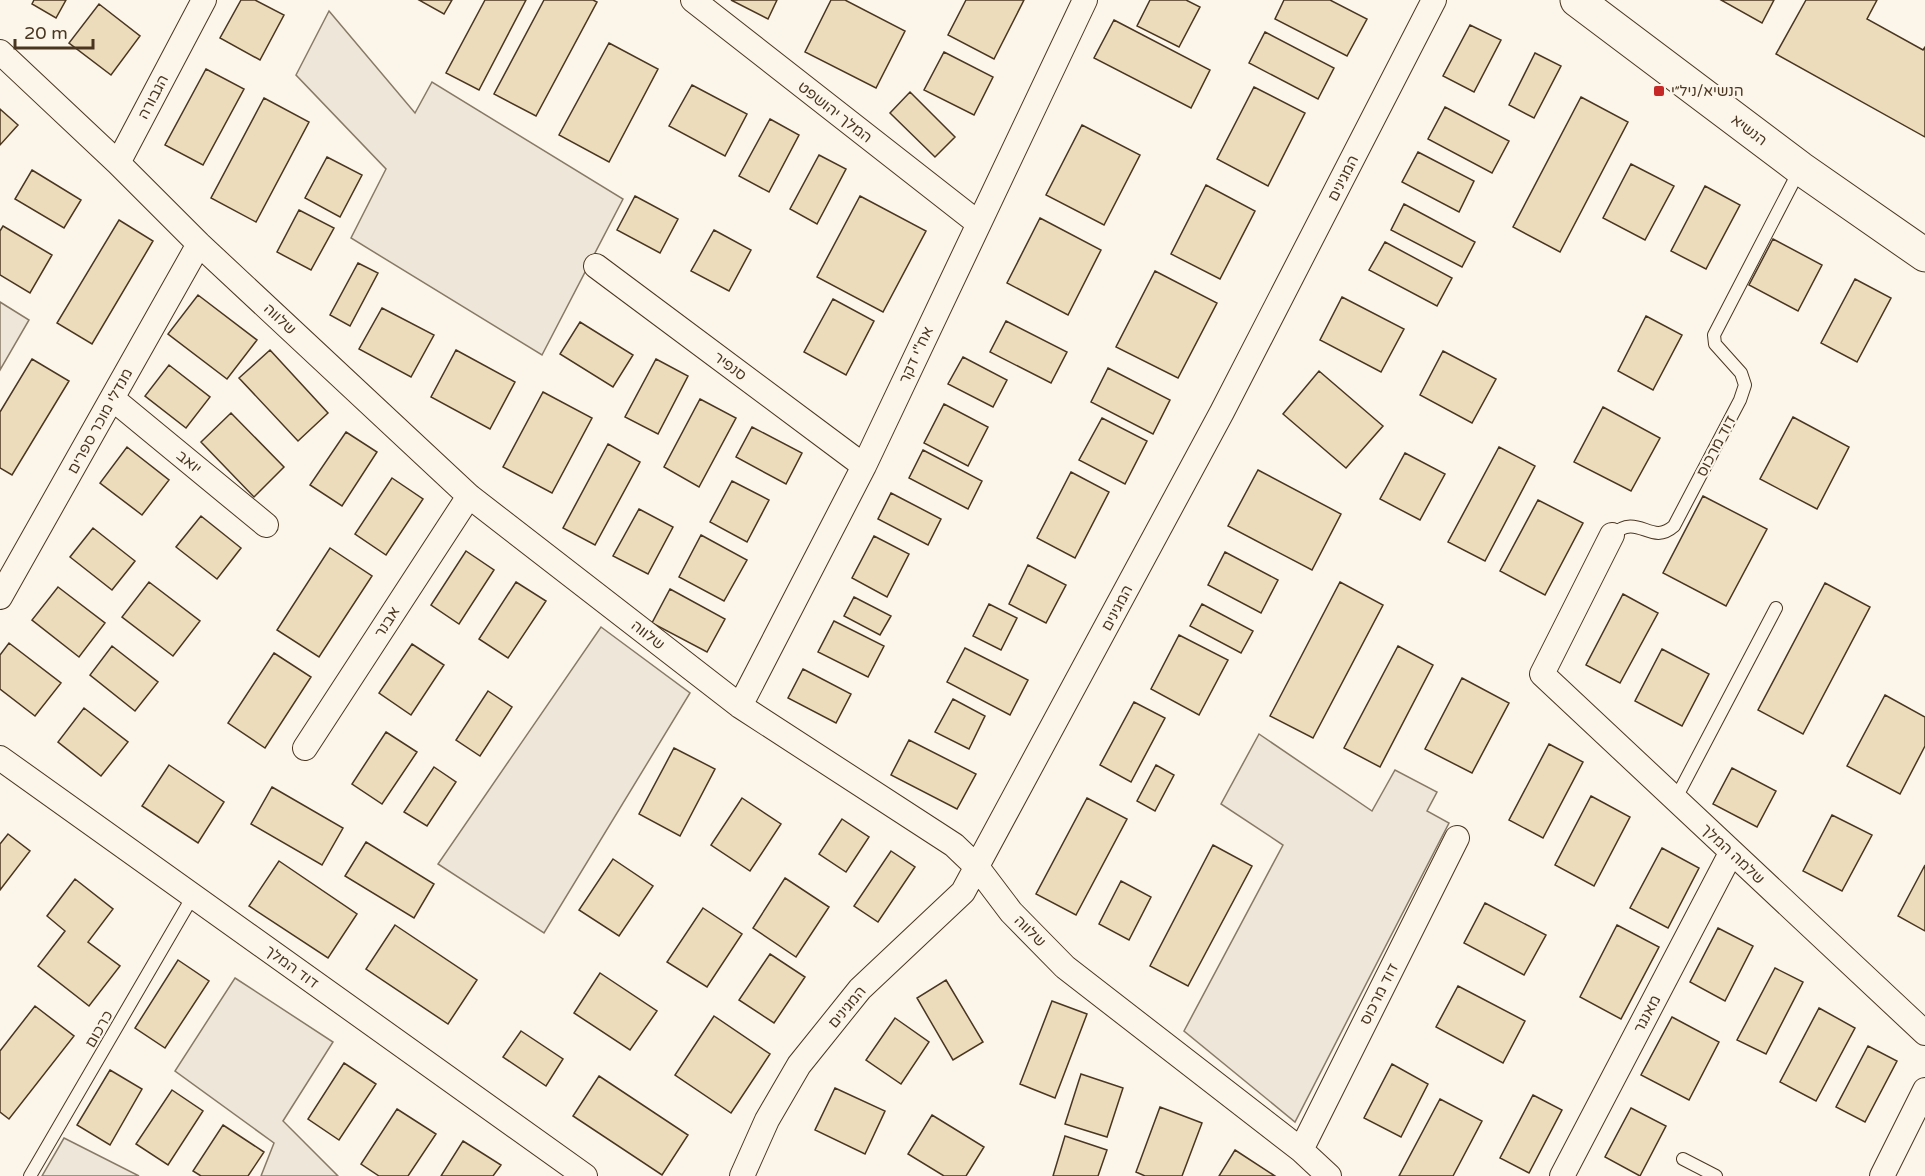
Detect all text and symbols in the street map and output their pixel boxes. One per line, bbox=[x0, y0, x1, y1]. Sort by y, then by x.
scale bar bbox=[15, 12, 93, 50]
text: 20 m bbox=[24, 22, 68, 44]
street label: הגבורה bbox=[134, 72, 172, 122]
street label: המלך יהושפט bbox=[794, 77, 876, 147]
place label: הנשיא/ניל״י bbox=[1671, 82, 1744, 100]
marker: הנשיא/ניל״י bbox=[1652, 84, 1666, 98]
street label: הנשיא bbox=[1727, 111, 1771, 149]
street label: המגינים bbox=[1324, 152, 1362, 204]
street label: שלווה bbox=[260, 300, 300, 338]
street label: אח"י דקר bbox=[895, 324, 937, 386]
street label: סנפיר bbox=[710, 348, 750, 384]
street label: מנדלי מוכר ספרים bbox=[64, 365, 136, 477]
street label: דוד מרכוס bbox=[1692, 412, 1740, 480]
street label: יואב bbox=[173, 446, 205, 478]
street label: המגינים bbox=[1097, 582, 1137, 634]
street label: אבנר bbox=[370, 603, 404, 641]
street label: שלווה bbox=[628, 616, 668, 654]
street label: שלמה המלך bbox=[1698, 820, 1768, 888]
street label: שלווה bbox=[1010, 911, 1050, 951]
street label: דוד המלך bbox=[262, 942, 322, 993]
street label: דוד מרכוס bbox=[1356, 960, 1402, 1028]
street label: המגינים bbox=[824, 982, 870, 1032]
street label: מאנגר bbox=[1630, 992, 1664, 1036]
street label: כרכום bbox=[81, 1007, 117, 1051]

